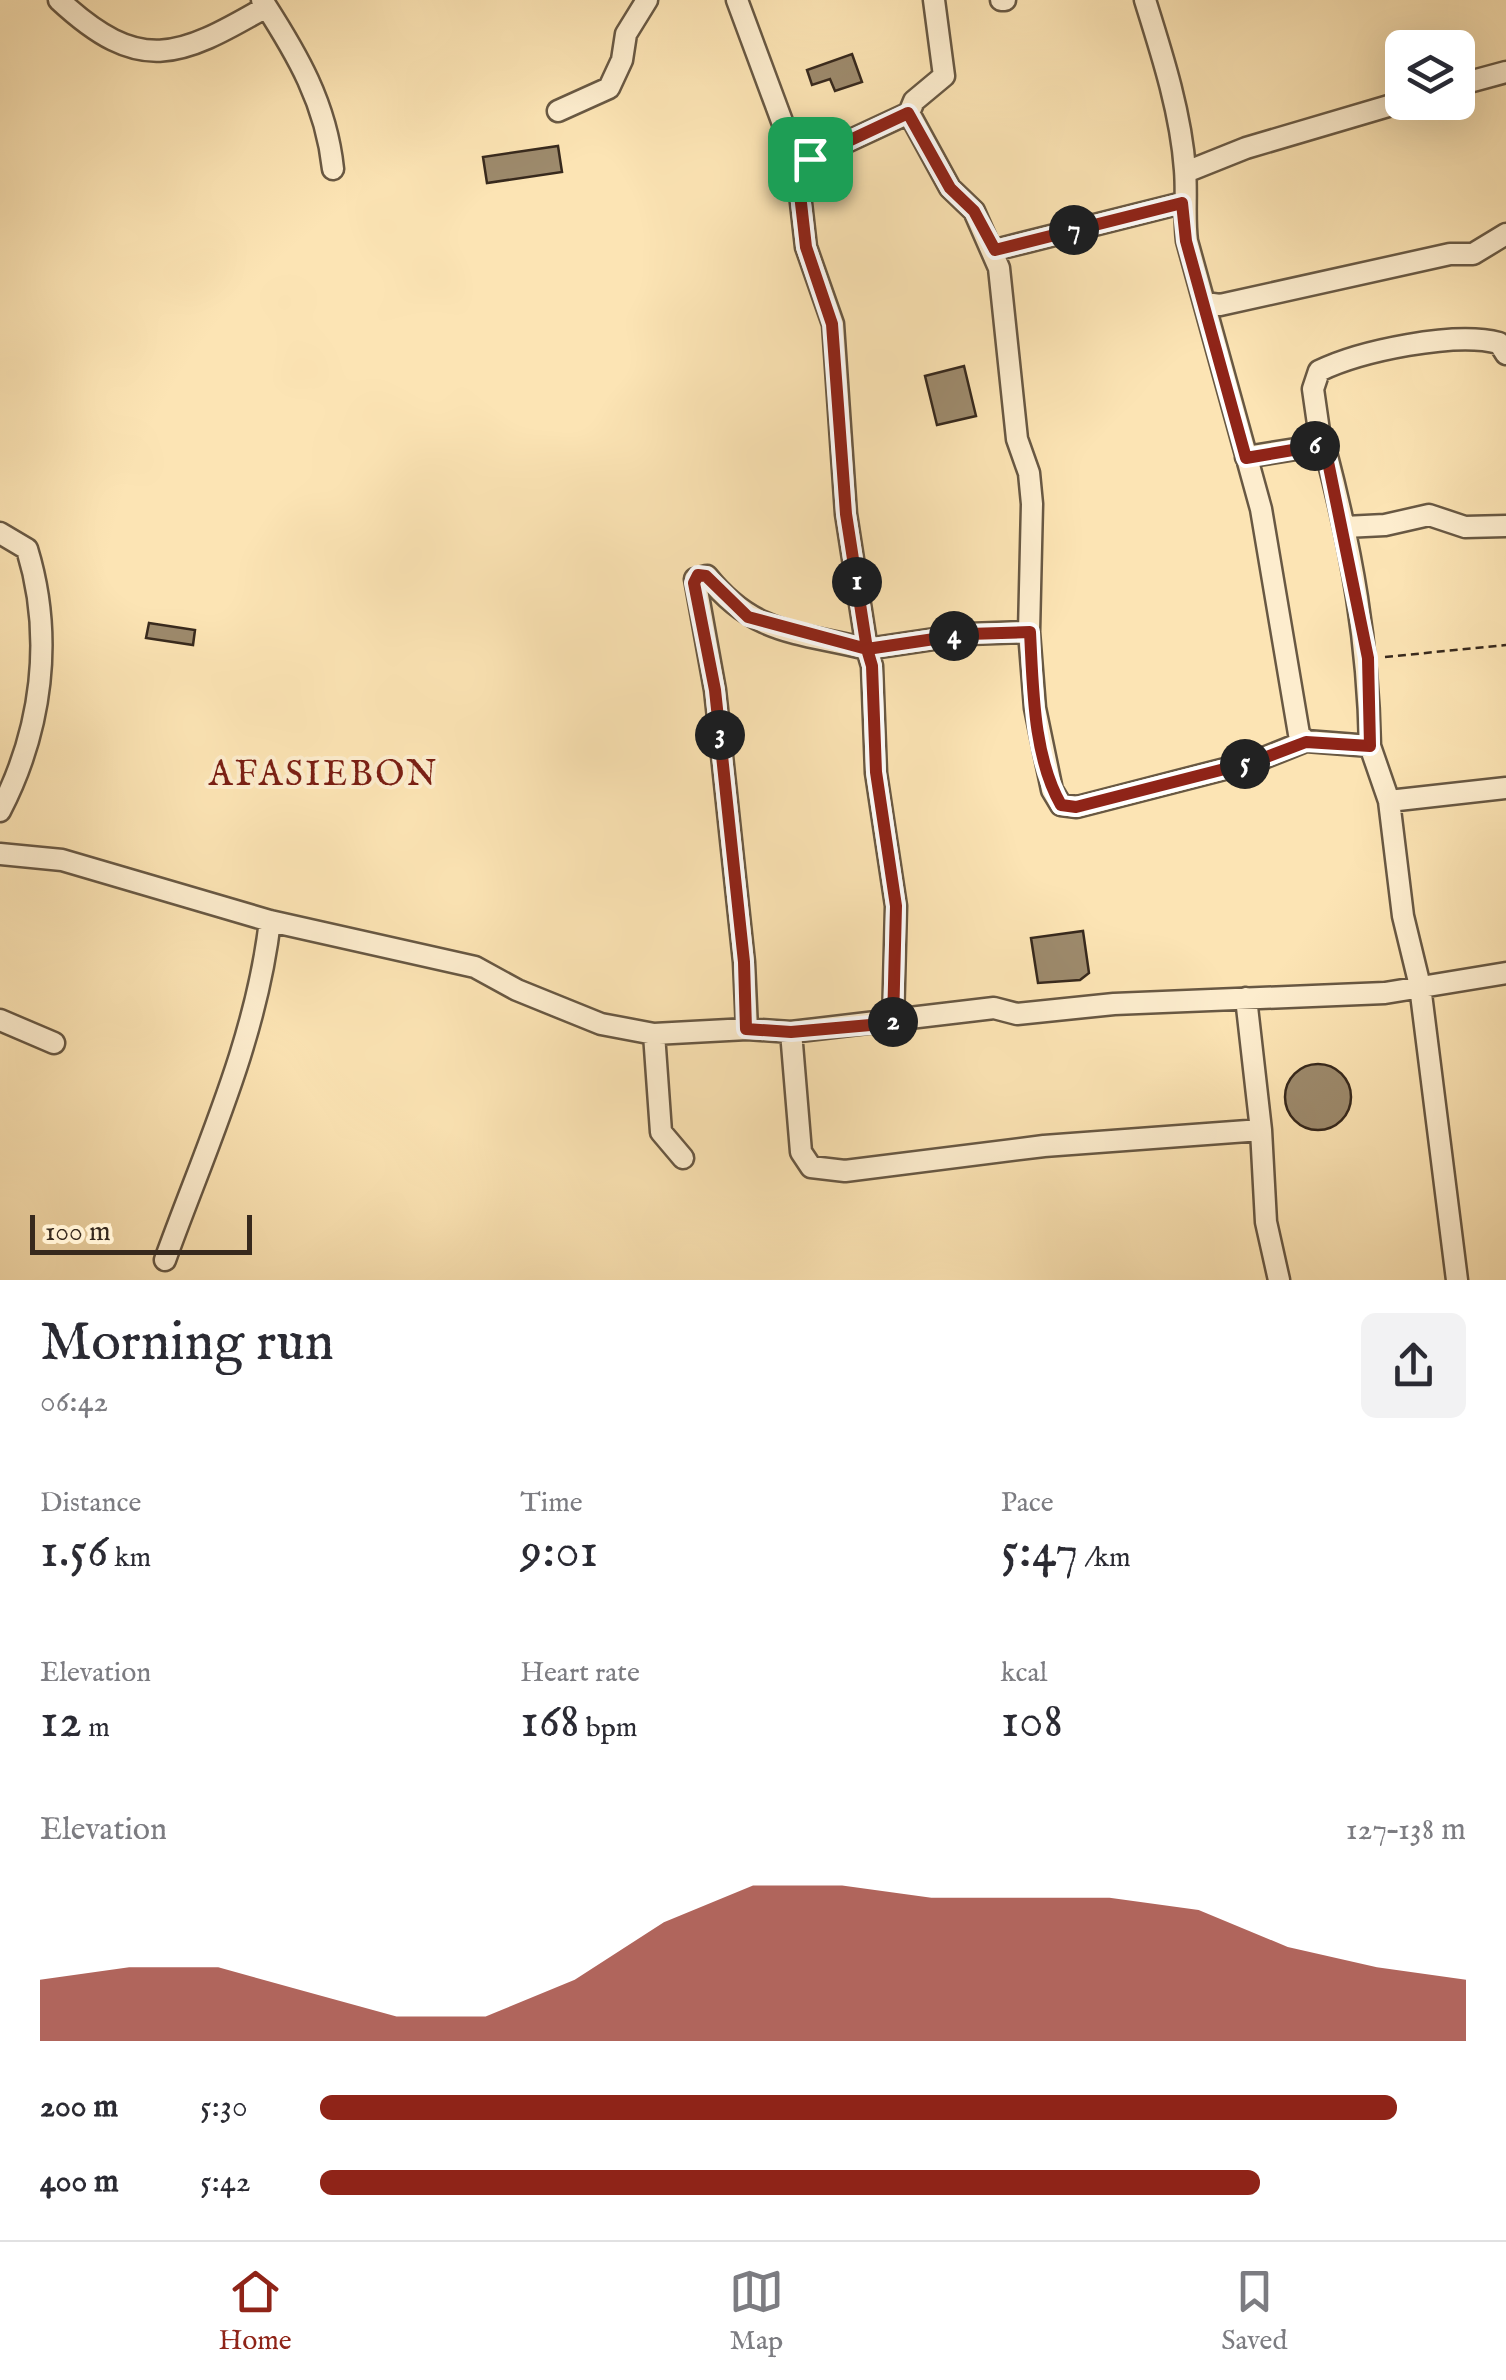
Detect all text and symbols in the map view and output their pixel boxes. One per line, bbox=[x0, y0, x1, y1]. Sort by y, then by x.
map controls bbox=[1385, 30, 1475, 120]
button: layers bbox=[1385, 30, 1475, 120]
pin bbox=[768, 117, 853, 202]
icon: arrive bbox=[783, 132, 838, 187]
pin: 7 bbox=[1049, 205, 1099, 255]
text: 7 bbox=[1067, 212, 1081, 247]
pin: 6 bbox=[1290, 421, 1340, 471]
text: 6 bbox=[1309, 428, 1321, 463]
pin: 1 bbox=[832, 557, 882, 607]
text: 1 bbox=[852, 564, 862, 599]
pin: 4 bbox=[929, 611, 979, 661]
text: 4 bbox=[947, 618, 961, 653]
pin: 3 bbox=[695, 710, 745, 760]
text: 3 bbox=[715, 717, 725, 752]
pin: 5 bbox=[1220, 739, 1270, 789]
text: 5 bbox=[1240, 746, 1250, 781]
district label: AFASIEBON bbox=[208, 753, 439, 798]
pin: 2 bbox=[868, 997, 918, 1047]
text: 2 bbox=[886, 1004, 900, 1039]
scale bar bbox=[30, 1210, 252, 1254]
text: 100 m bbox=[45, 1215, 111, 1250]
text: Morning run bbox=[40, 1309, 334, 1379]
button: share bbox=[1361, 1313, 1466, 1418]
text: 06:42 bbox=[40, 1382, 108, 1423]
text: Distance bbox=[40, 1486, 141, 1521]
text: Time bbox=[520, 1486, 583, 1521]
text: Pace bbox=[1001, 1486, 1054, 1521]
text: 1.56 bbox=[40, 1521, 108, 1584]
text: 9:01 bbox=[520, 1521, 598, 1584]
text: 5:47 bbox=[1001, 1521, 1078, 1584]
text: km bbox=[108, 1541, 151, 1576]
text: /km bbox=[1078, 1541, 1131, 1576]
text: Elevation bbox=[40, 1656, 151, 1691]
text: Heart rate bbox=[520, 1656, 640, 1691]
text: kcal bbox=[1001, 1656, 1047, 1691]
text: 12 bbox=[40, 1691, 82, 1754]
text: 168 bbox=[520, 1691, 580, 1754]
text: 108 bbox=[1001, 1691, 1063, 1754]
text: m bbox=[82, 1711, 110, 1746]
text: bpm bbox=[580, 1711, 637, 1746]
text: Elevation bbox=[40, 1810, 167, 1851]
text: 127–138 m bbox=[1346, 1810, 1466, 1851]
text: 200 m bbox=[40, 2087, 118, 2128]
text: 5:30 bbox=[200, 2087, 248, 2128]
text: 400 m bbox=[40, 2162, 119, 2203]
text: 5:42 bbox=[200, 2162, 251, 2203]
tab: Home bbox=[219, 2264, 292, 2359]
tab: Map bbox=[729, 2264, 784, 2359]
tab: Saved bbox=[1221, 2264, 1287, 2359]

